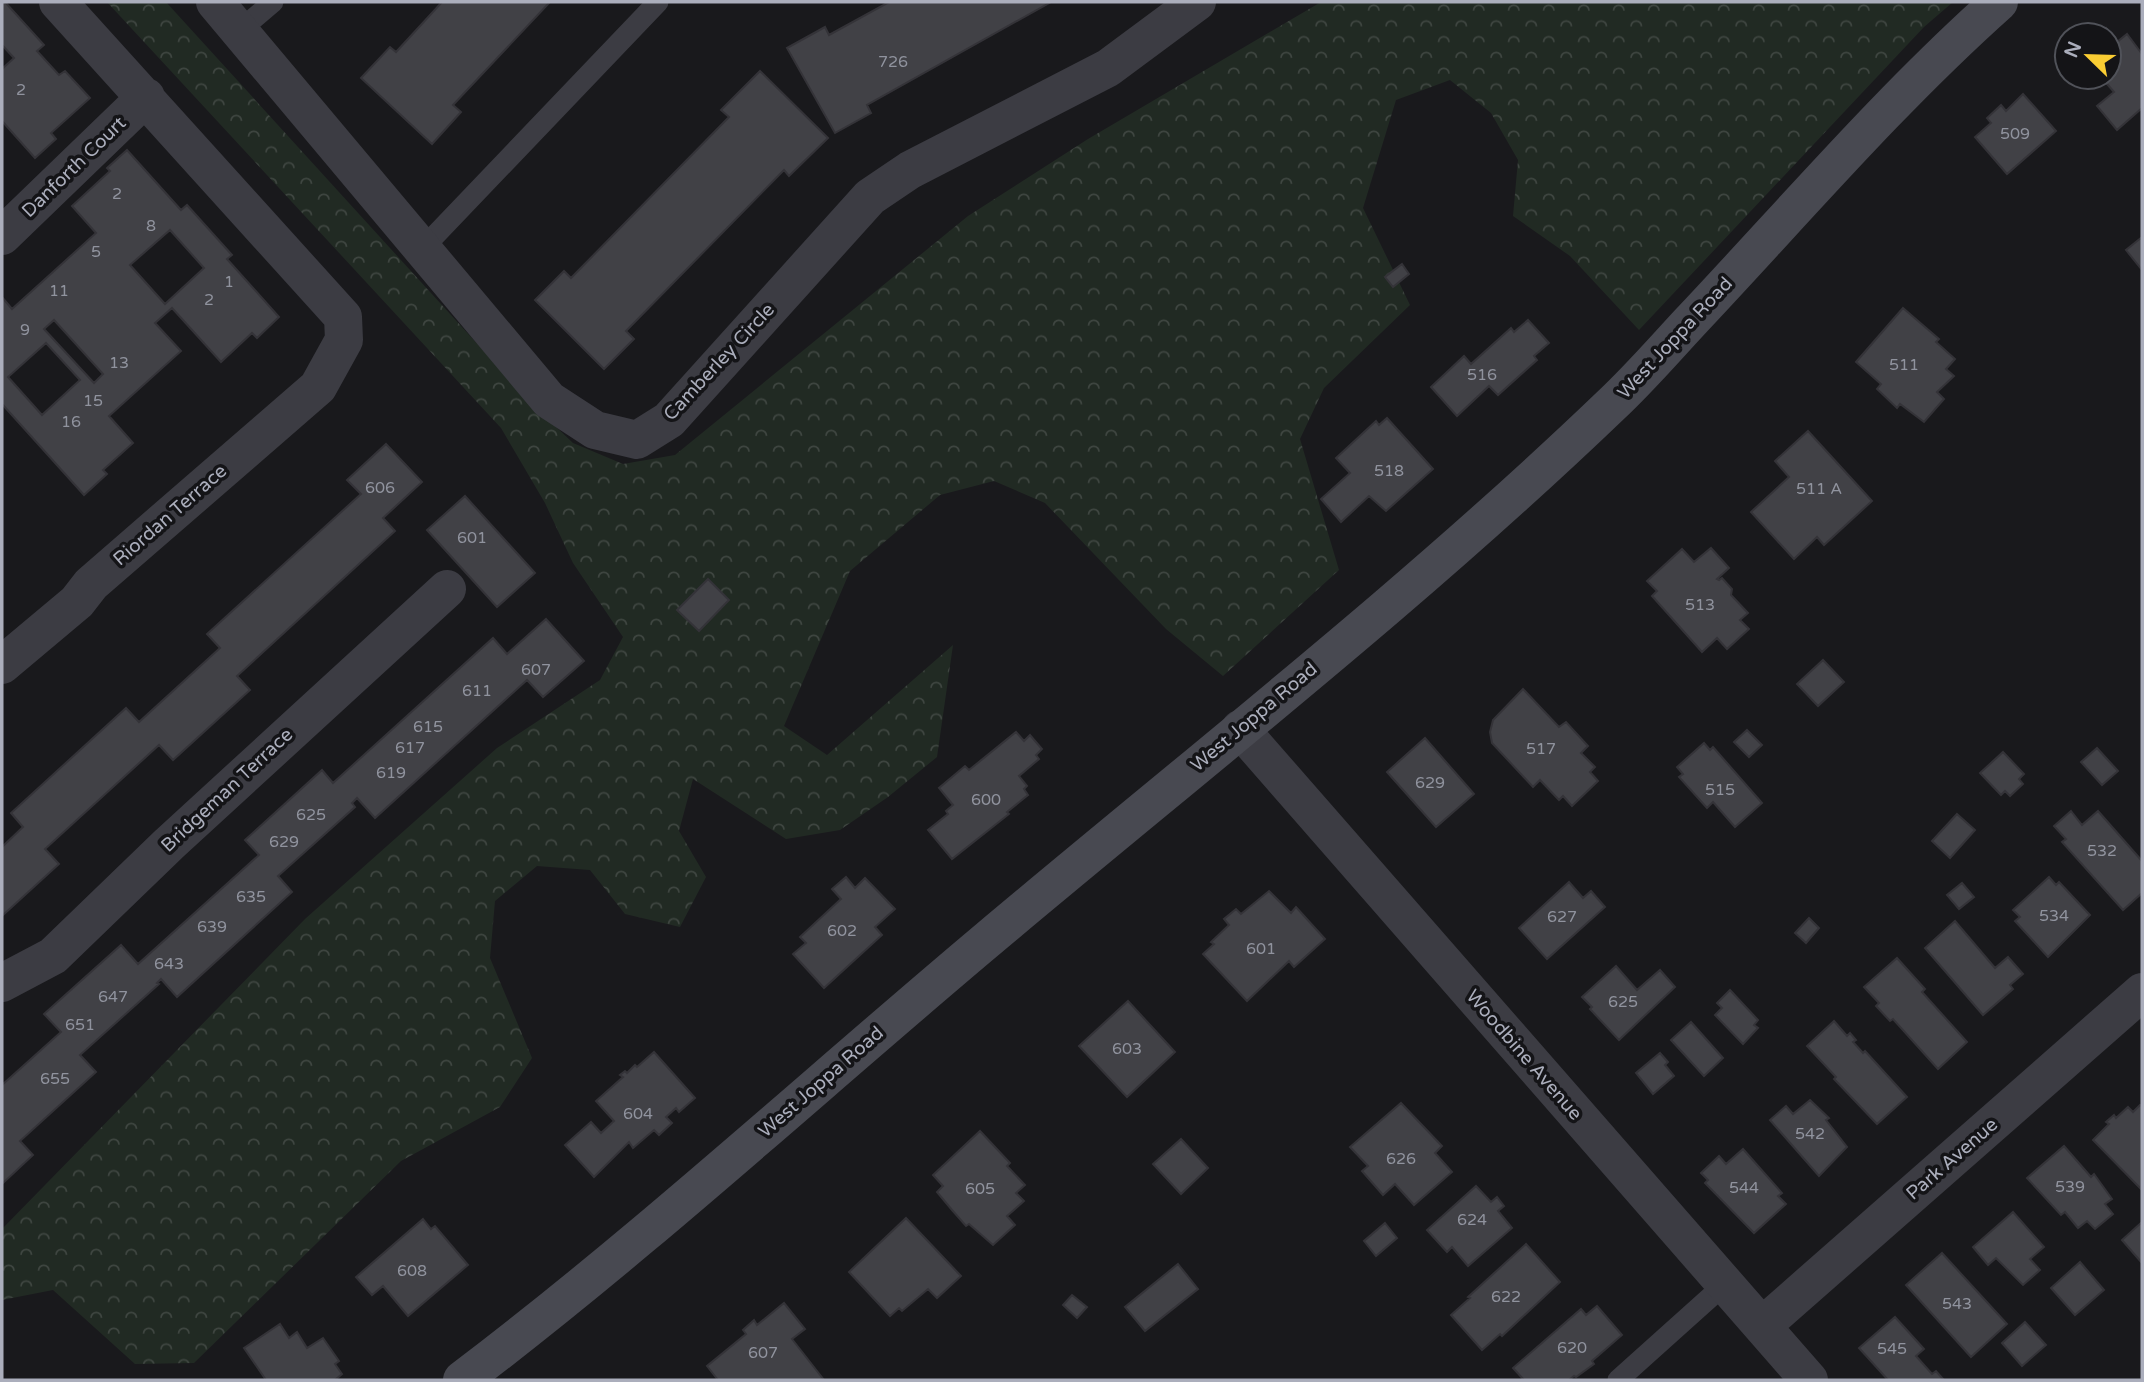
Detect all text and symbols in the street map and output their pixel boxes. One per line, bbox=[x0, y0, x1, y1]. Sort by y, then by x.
north arrow bbox=[2053, 21, 2123, 91]
text: N bbox=[2060, 38, 2086, 61]
house number: 726 bbox=[878, 52, 908, 72]
house number: 2 bbox=[16, 80, 26, 100]
street label: Danforth Court bbox=[17, 112, 131, 222]
house number: 509 bbox=[2000, 124, 2030, 144]
house number: 2 bbox=[112, 184, 122, 204]
house number: 8 bbox=[146, 216, 156, 236]
house number: 5 bbox=[91, 242, 101, 262]
house number: 1 bbox=[224, 272, 234, 292]
street label: West Joppa Road bbox=[1613, 273, 1737, 403]
house number: 11 bbox=[49, 281, 69, 301]
house number: 2 bbox=[204, 290, 214, 310]
street label: Camberley Circle bbox=[659, 299, 779, 425]
house number: 9 bbox=[20, 320, 30, 340]
house number: 13 bbox=[109, 353, 129, 373]
house number: 511 bbox=[1889, 355, 1919, 375]
house number: 516 bbox=[1467, 365, 1497, 385]
house number: 15 bbox=[83, 391, 103, 411]
house number: 16 bbox=[61, 412, 81, 432]
street label: Riordan Terrace bbox=[109, 460, 231, 570]
house number: 518 bbox=[1374, 461, 1404, 481]
house number: 606 bbox=[365, 478, 395, 498]
house number: 511 A bbox=[1796, 479, 1842, 499]
house number: 601 bbox=[457, 528, 487, 548]
house number: 513 bbox=[1685, 595, 1715, 615]
street label: West Joppa Road bbox=[1186, 658, 1322, 776]
house number: 607 bbox=[521, 660, 551, 680]
house number: 611 bbox=[462, 681, 492, 701]
house number: 615 bbox=[413, 717, 443, 737]
street label: Bridgeman Terrace bbox=[157, 723, 297, 857]
house number: 617 bbox=[395, 738, 425, 758]
house number: 517 bbox=[1526, 739, 1556, 759]
house number: 619 bbox=[376, 763, 406, 783]
house number: 629 bbox=[1415, 773, 1445, 793]
house number: 515 bbox=[1705, 780, 1735, 800]
house number: 600 bbox=[971, 790, 1001, 810]
house number: 625 bbox=[296, 805, 326, 825]
house number: 629 bbox=[269, 832, 299, 852]
house number: 532 bbox=[2087, 841, 2117, 861]
house number: 635 bbox=[236, 887, 266, 907]
house number: 534 bbox=[2039, 906, 2069, 926]
house number: 627 bbox=[1547, 907, 1577, 927]
house number: 639 bbox=[197, 917, 227, 937]
house number: 602 bbox=[827, 921, 857, 941]
house number: 601 bbox=[1246, 939, 1276, 959]
house number: 643 bbox=[154, 954, 184, 974]
street label: Woodbine Avenue bbox=[1461, 985, 1587, 1125]
house number: 647 bbox=[98, 987, 128, 1007]
house number: 625 bbox=[1608, 992, 1638, 1012]
house number: 651 bbox=[65, 1015, 95, 1035]
street label: West Joppa Road bbox=[754, 1022, 888, 1142]
house number: 603 bbox=[1112, 1039, 1142, 1059]
house number: 655 bbox=[40, 1069, 70, 1089]
house number: 604 bbox=[623, 1104, 653, 1124]
street label: Park Avenue bbox=[1902, 1113, 2002, 1205]
house number: 542 bbox=[1795, 1124, 1825, 1144]
house number: 626 bbox=[1386, 1149, 1416, 1169]
house number: 539 bbox=[2055, 1177, 2085, 1197]
house number: 544 bbox=[1729, 1178, 1759, 1198]
house number: 605 bbox=[965, 1179, 995, 1199]
house number: 624 bbox=[1457, 1210, 1487, 1230]
house number: 608 bbox=[397, 1261, 427, 1281]
house number: 622 bbox=[1491, 1287, 1521, 1307]
house number: 543 bbox=[1942, 1294, 1972, 1314]
house number: 620 bbox=[1557, 1338, 1587, 1358]
house number: 545 bbox=[1877, 1339, 1907, 1359]
house number: 607 bbox=[748, 1343, 778, 1363]

